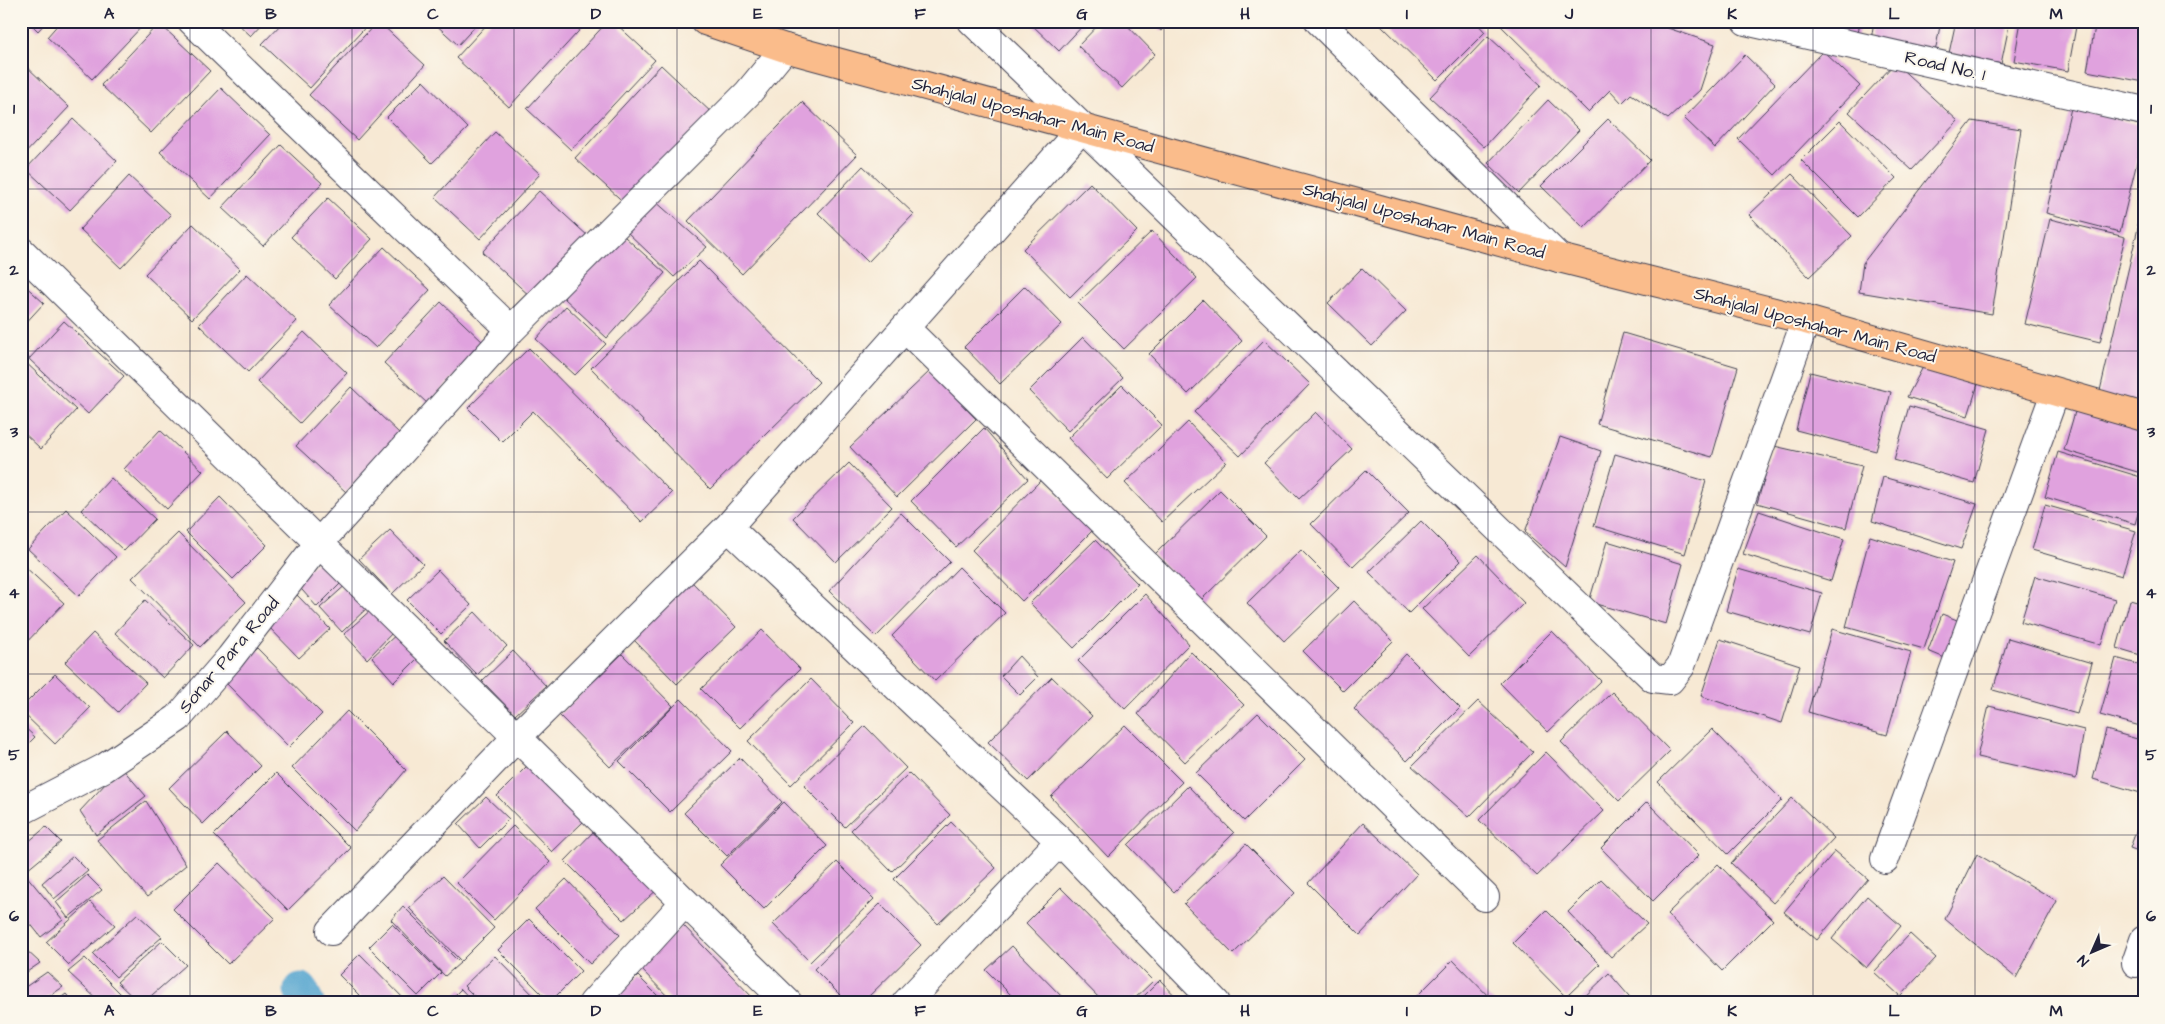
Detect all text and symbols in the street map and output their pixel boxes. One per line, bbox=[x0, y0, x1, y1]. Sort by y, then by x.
text: A bbox=[104, 3, 115, 25]
text: B bbox=[265, 3, 277, 25]
text: C bbox=[427, 3, 439, 25]
text: D bbox=[591, 3, 602, 25]
text: E bbox=[753, 3, 763, 25]
text: F bbox=[914, 3, 926, 25]
text: G bbox=[1076, 3, 1088, 25]
text: H bbox=[1240, 3, 1250, 25]
text: I bbox=[1406, 3, 1408, 25]
text: J bbox=[1564, 3, 1574, 25]
text: K bbox=[1727, 3, 1737, 25]
text: L bbox=[1888, 3, 1900, 25]
text: M bbox=[2049, 3, 2063, 25]
street label: Road No. 1 bbox=[1902, 45, 1988, 87]
street label: Shahjalal Uposhahar Main Road bbox=[909, 71, 1157, 159]
text: 1 bbox=[13, 98, 16, 120]
text: 1 bbox=[2150, 98, 2153, 120]
street label: Shahjalal Uposhahar Main Road bbox=[1300, 177, 1548, 265]
text: 2 bbox=[8, 259, 19, 281]
text: 2 bbox=[2145, 259, 2156, 281]
street label: Shahjalal Uposhahar Main Road bbox=[1691, 281, 1939, 369]
text: 3 bbox=[9, 421, 19, 443]
text: 3 bbox=[2146, 421, 2156, 443]
text: 4 bbox=[9, 582, 20, 604]
text: 4 bbox=[2146, 582, 2157, 604]
street label: Sonar Para Road bbox=[173, 591, 285, 719]
text: 5 bbox=[8, 744, 20, 766]
text: 5 bbox=[2145, 744, 2157, 766]
text: 6 bbox=[9, 905, 19, 927]
text: 6 bbox=[2146, 905, 2156, 927]
north arrow bbox=[2068, 926, 2118, 976]
text: N bbox=[2073, 950, 2094, 971]
text: A bbox=[104, 1000, 115, 1022]
text: B bbox=[265, 1000, 277, 1022]
text: C bbox=[427, 1000, 439, 1022]
text: D bbox=[591, 1000, 602, 1022]
text: E bbox=[753, 1000, 763, 1022]
text: F bbox=[914, 1000, 926, 1022]
text: G bbox=[1076, 1000, 1088, 1022]
text: H bbox=[1240, 1000, 1250, 1022]
text: I bbox=[1406, 1000, 1408, 1022]
text: J bbox=[1564, 1000, 1574, 1022]
text: K bbox=[1727, 1000, 1737, 1022]
text: L bbox=[1888, 1000, 1900, 1022]
text: M bbox=[2049, 1000, 2063, 1022]

